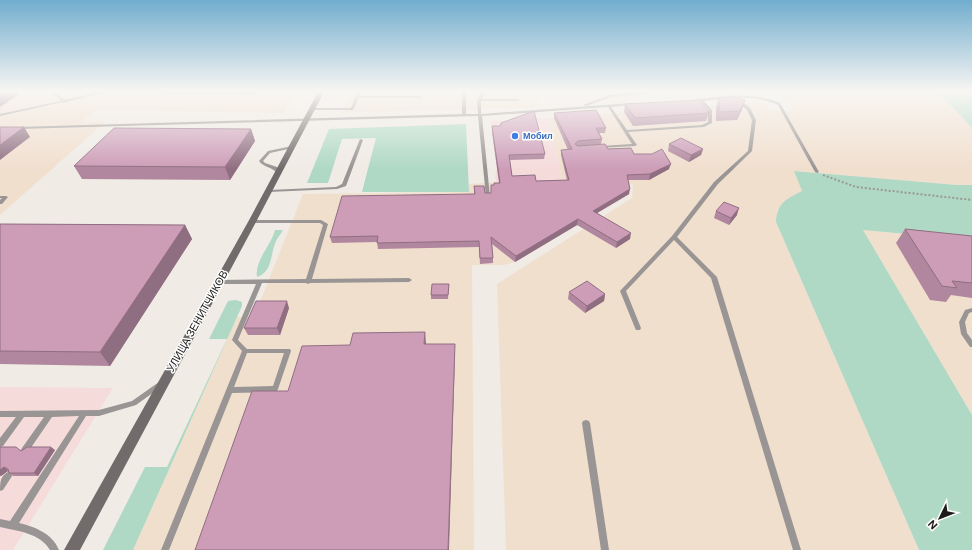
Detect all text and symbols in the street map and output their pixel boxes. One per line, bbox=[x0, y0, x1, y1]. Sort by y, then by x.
place label: Мобил bbox=[523, 130, 553, 142]
marker: Мобил bbox=[510, 131, 520, 141]
street label: УЛИЦА ЗЕНИТЧИКОВ bbox=[163, 268, 231, 374]
north arrow bbox=[920, 498, 960, 538]
text: N bbox=[925, 517, 941, 533]

